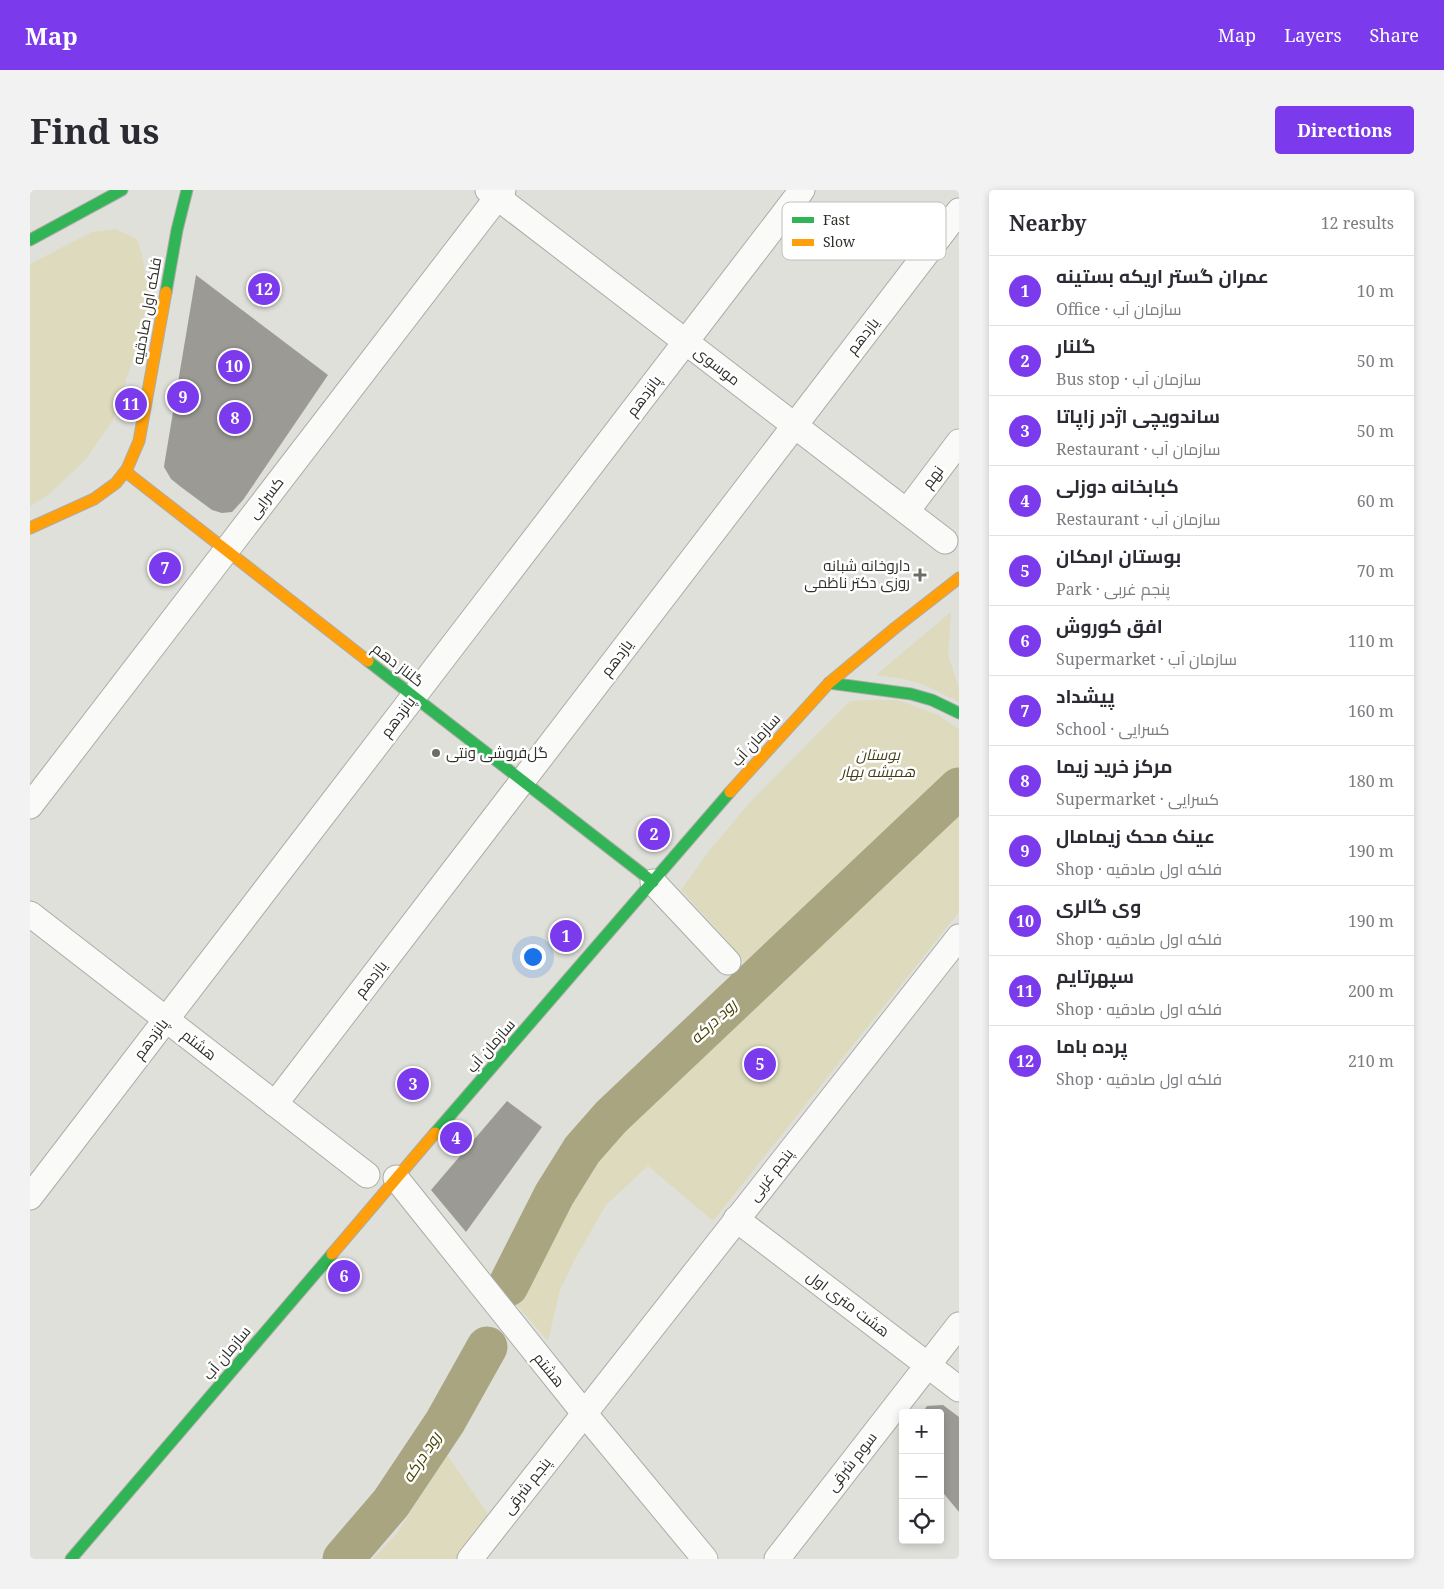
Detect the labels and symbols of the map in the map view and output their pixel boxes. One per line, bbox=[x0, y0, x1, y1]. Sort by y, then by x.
legend bbox=[782, 202, 946, 260]
text: Fast bbox=[823, 210, 850, 229]
text: Slow bbox=[823, 232, 856, 251]
street label: فلکه اول صادقیه bbox=[127, 256, 165, 366]
pin: 12 bbox=[248, 270, 280, 308]
street label: یازدهم bbox=[842, 313, 884, 358]
street label: موسوی bbox=[690, 341, 745, 390]
pin: 10 bbox=[218, 347, 250, 385]
street label: پانزدهم bbox=[621, 371, 666, 420]
pin: 9 bbox=[167, 378, 199, 416]
pin: 11 bbox=[115, 385, 147, 423]
pin: 8 bbox=[219, 399, 251, 437]
street label: نهم bbox=[917, 461, 948, 493]
street label: کسرایی bbox=[243, 472, 288, 523]
pin: 7 bbox=[149, 549, 181, 587]
place label: داروخانه شبانه روزی دکتر ناظمی bbox=[804, 555, 910, 593]
marker: داروخانه شبانه روزی دکتر ناظمی bbox=[914, 569, 926, 581]
street label: یازدهم bbox=[596, 635, 637, 681]
street label: گلناز دهم bbox=[368, 638, 429, 691]
street label: پانزدهم bbox=[375, 692, 420, 741]
street label: سازمان آب bbox=[726, 709, 785, 771]
place label: گل‌فروشی ونتی bbox=[446, 742, 548, 763]
park label: بوستان همیشه بهار bbox=[839, 744, 915, 781]
marker: گل‌فروشی ونتی bbox=[430, 747, 442, 759]
pin: 2 bbox=[638, 815, 670, 853]
pin: 1 bbox=[550, 917, 582, 955]
your location bbox=[520, 944, 546, 970]
street label: یازدهم bbox=[350, 956, 392, 1001]
water label: رود درکه bbox=[685, 993, 742, 1048]
street label: پانزدهم bbox=[128, 1014, 173, 1063]
street label: سازمان آب bbox=[462, 1014, 520, 1077]
street label: هشتم bbox=[177, 1024, 221, 1065]
pin: 5 bbox=[744, 1045, 776, 1083]
pin: 3 bbox=[397, 1065, 429, 1103]
pin: 4 bbox=[440, 1119, 472, 1157]
street label: پنجم غربی bbox=[743, 1144, 798, 1206]
pin: 6 bbox=[328, 1257, 360, 1295]
street label: هشت‌ متری اول bbox=[802, 1265, 894, 1342]
street label: سازمان آب bbox=[198, 1321, 255, 1384]
street label: هشتم bbox=[529, 1348, 570, 1392]
water label: رود درکه bbox=[397, 1426, 446, 1486]
street label: سوم شرقی bbox=[822, 1427, 882, 1496]
street label: پنجم شرقی bbox=[498, 1453, 556, 1519]

